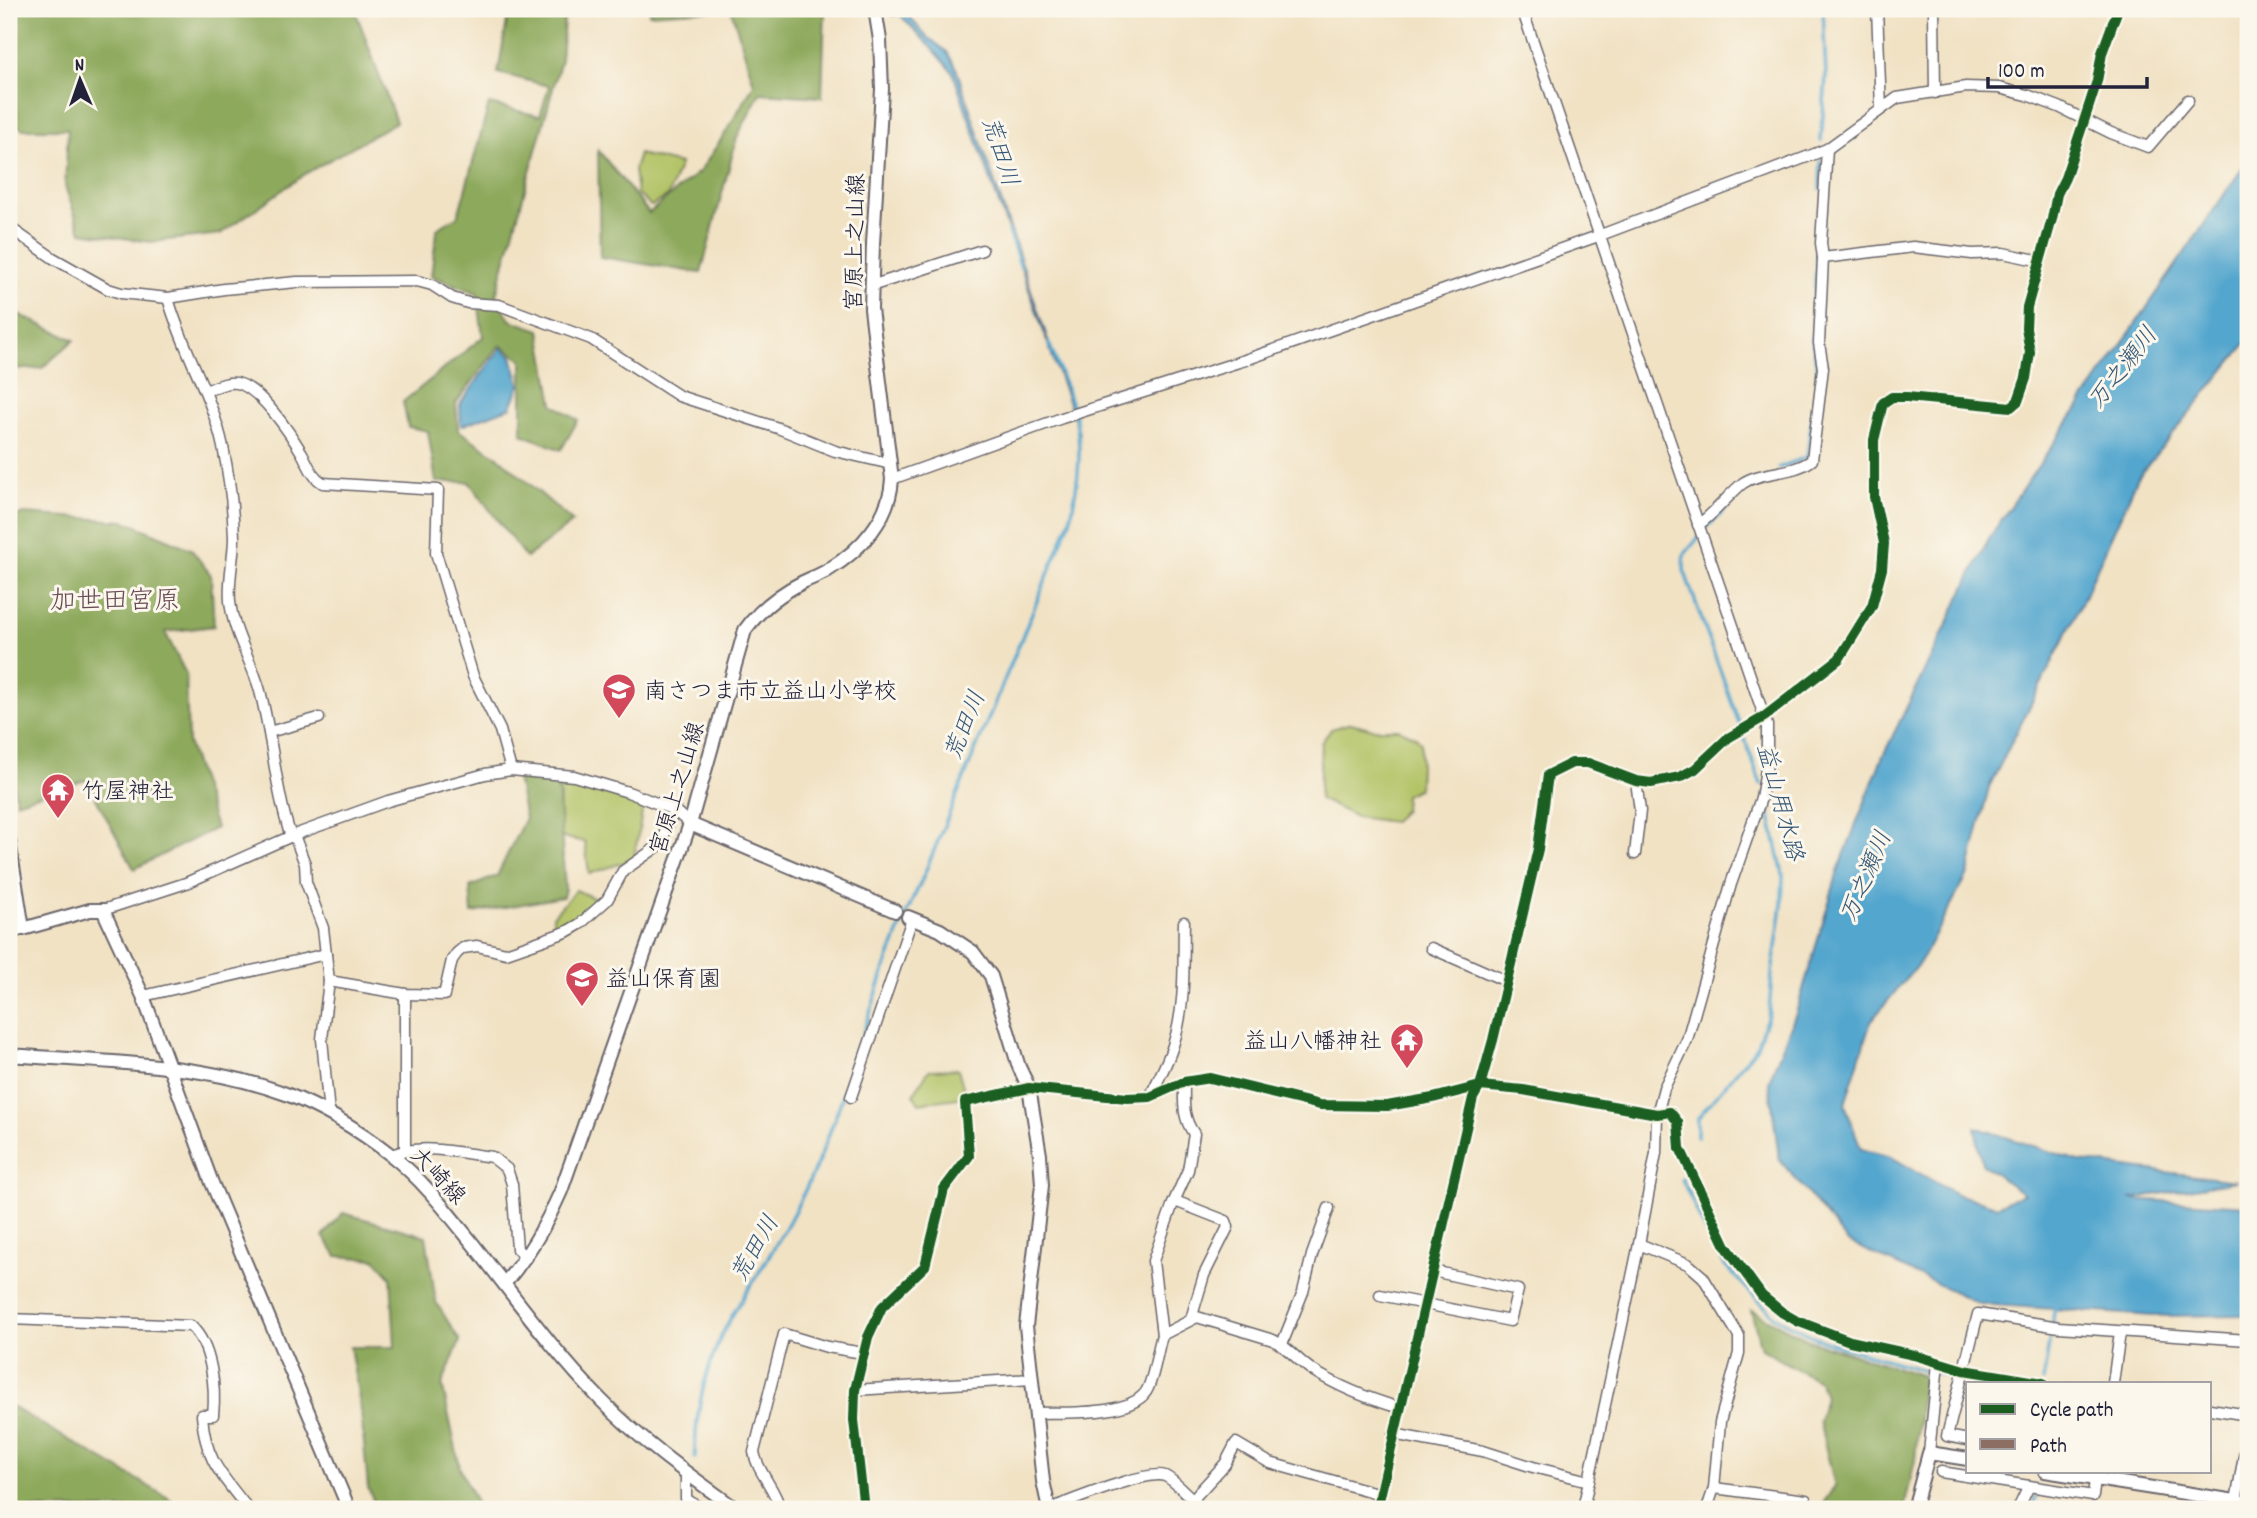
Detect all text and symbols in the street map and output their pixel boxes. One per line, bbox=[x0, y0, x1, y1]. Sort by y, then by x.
north arrow bbox=[46, 46, 116, 116]
scale bar bbox=[1988, 46, 2147, 90]
text: N bbox=[74, 53, 85, 80]
text: 100 m bbox=[1998, 58, 2045, 88]
water label: 荒田川 bbox=[971, 112, 1025, 191]
street label: 宮原上之山線 bbox=[840, 173, 875, 311]
water label: 万之瀬川 bbox=[2081, 321, 2167, 417]
district label: 加世田宮原 bbox=[50, 584, 180, 621]
school or university icon: 南さつま市立益山小学校 bbox=[600, 671, 638, 720]
place label: 南さつま市立益山小学校 bbox=[644, 677, 897, 710]
water label: 荒田川 bbox=[938, 686, 996, 766]
street label: 宮原上之山線 bbox=[643, 718, 715, 860]
water label: 益山用水路 bbox=[1746, 740, 1811, 867]
temple icon: 竹屋神社 bbox=[39, 771, 77, 820]
place label: 竹屋神社 bbox=[82, 777, 174, 810]
water label: 万之瀬川 bbox=[1833, 826, 1902, 928]
school or university icon: 益山保育園 bbox=[563, 959, 601, 1008]
place label: 益山保育園 bbox=[606, 965, 721, 998]
temple icon: 益山八幡神社 bbox=[1388, 1021, 1426, 1070]
place label: 益山八幡神社 bbox=[1244, 1027, 1382, 1060]
street label: 大崎線 bbox=[401, 1141, 472, 1214]
water label: 荒田川 bbox=[724, 1210, 789, 1289]
legend bbox=[1966, 1382, 2212, 1472]
text: Cycle path bbox=[2030, 1397, 2113, 1427]
text: Path bbox=[2030, 1433, 2067, 1463]

